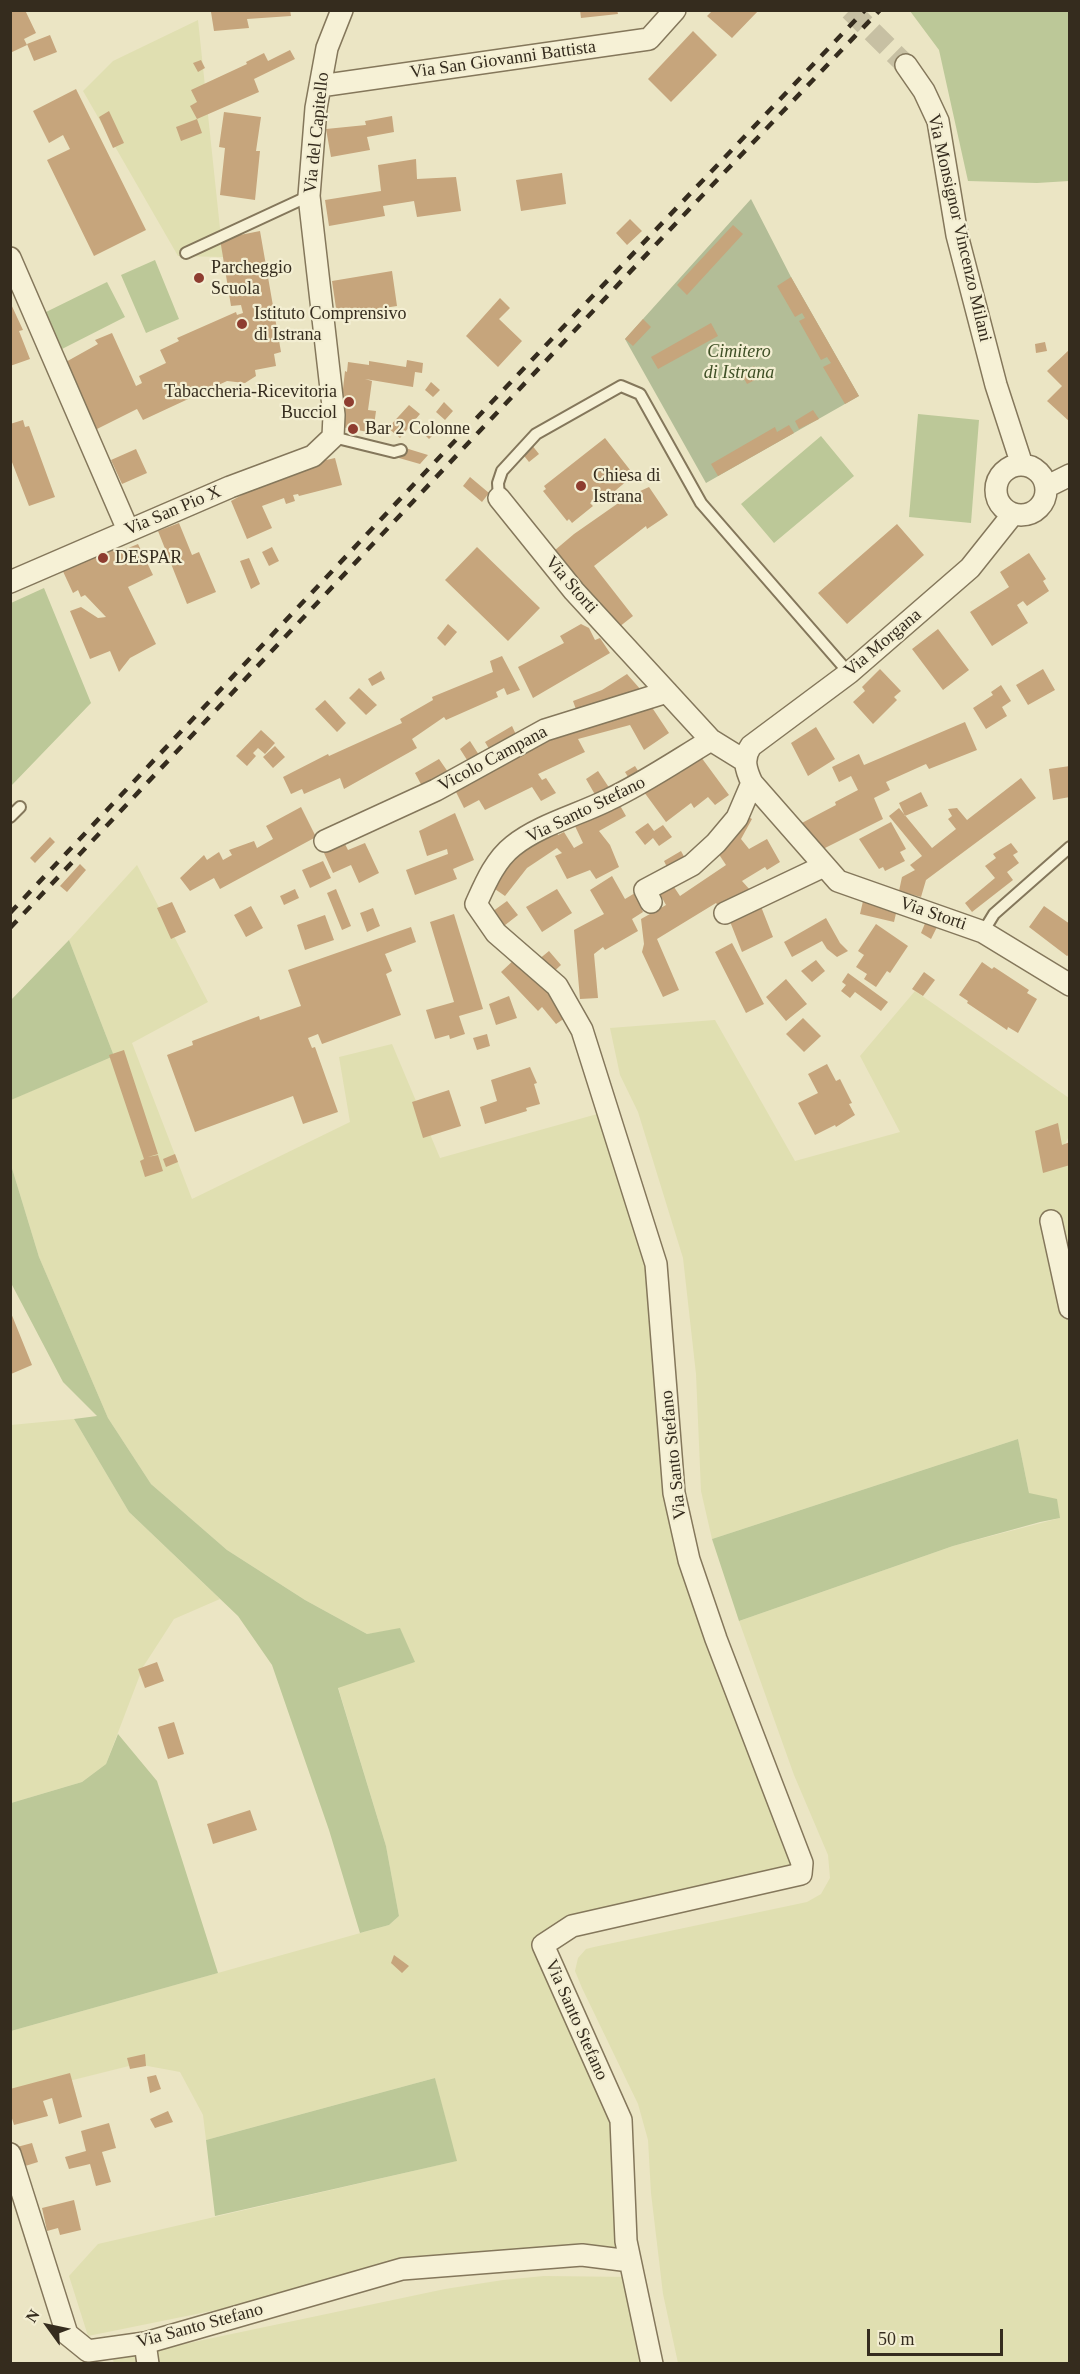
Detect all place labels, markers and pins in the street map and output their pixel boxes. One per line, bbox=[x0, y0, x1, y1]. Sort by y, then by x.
place label: Parcheggio Scuola bbox=[211, 257, 292, 300]
marker: Parcheggio Scuola bbox=[192, 271, 206, 285]
place label: Istituto Comprensivo di Istrana bbox=[254, 303, 406, 346]
marker: Istituto Comprensivo di Istrana bbox=[235, 317, 249, 331]
place label: Tabaccheria-Ricevitoria Bucciol bbox=[164, 381, 337, 424]
marker: Tabaccheria-Ricevitoria Bucciol bbox=[342, 395, 356, 409]
place label: Bar 2 Colonne bbox=[365, 418, 470, 440]
marker: Bar 2 Colonne bbox=[346, 422, 360, 436]
place label: Chiesa di Istrana bbox=[593, 465, 660, 508]
marker: Chiesa di Istrana bbox=[574, 479, 588, 493]
place label: DESPAR bbox=[115, 547, 182, 569]
marker: DESPAR bbox=[96, 551, 110, 565]

